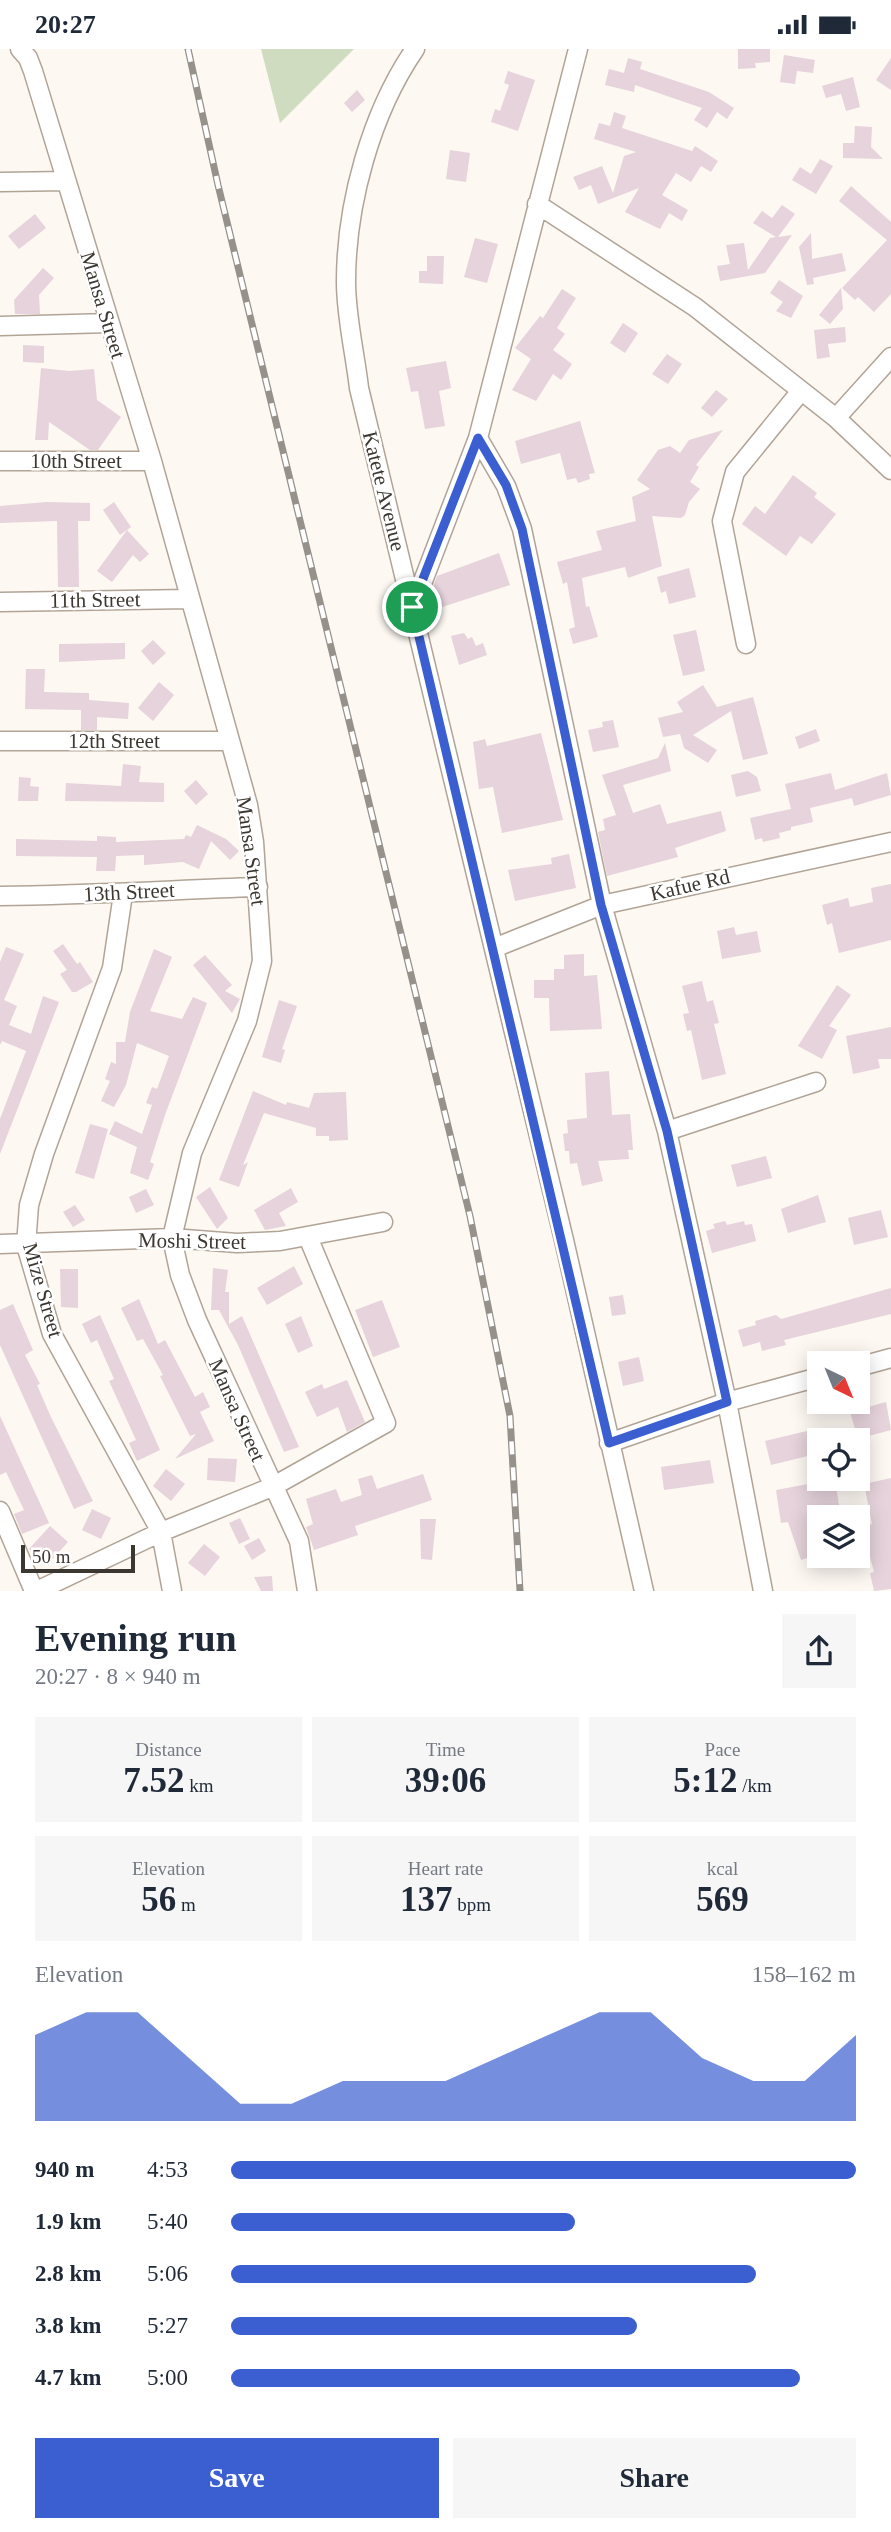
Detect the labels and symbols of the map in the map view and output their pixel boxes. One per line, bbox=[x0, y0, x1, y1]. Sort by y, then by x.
street label: Mansa Street bbox=[75, 249, 131, 361]
street label: Katete Avenue bbox=[358, 429, 410, 553]
street label: 10th Street bbox=[30, 449, 122, 473]
pin bbox=[382, 577, 442, 637]
street label: 11th Street bbox=[49, 587, 141, 613]
street label: 12th Street bbox=[68, 729, 160, 753]
street label: Mansa Street bbox=[231, 795, 271, 907]
street label: Kafue Rd bbox=[648, 864, 733, 906]
street label: 13th Street bbox=[83, 878, 176, 906]
street label: Moshi Street bbox=[138, 1228, 246, 1254]
street label: Mize Street bbox=[18, 1240, 68, 1340]
north arrow bbox=[807, 1351, 870, 1414]
street label: Mansa Street bbox=[204, 1355, 270, 1465]
scale bar bbox=[21, 1541, 135, 1573]

